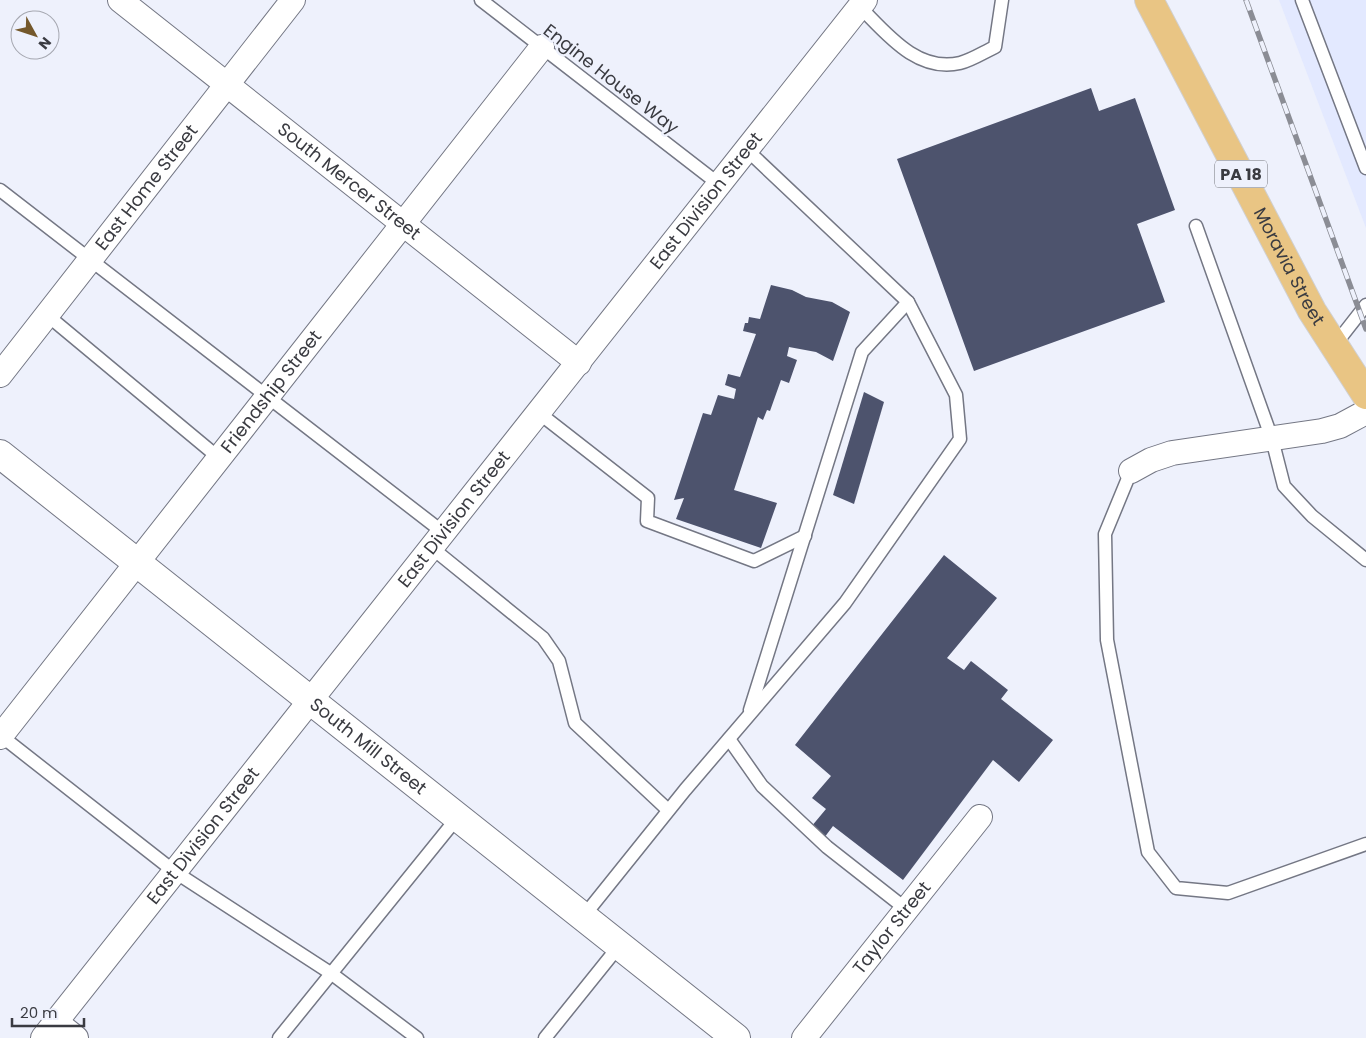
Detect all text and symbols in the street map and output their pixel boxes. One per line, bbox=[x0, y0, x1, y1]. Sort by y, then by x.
north arrow bbox=[10, 10, 60, 60]
street label: Engine House Way bbox=[538, 18, 684, 139]
text: N bbox=[34, 33, 56, 54]
street label: South Mercer Street bbox=[272, 116, 426, 245]
street label: East Home Street bbox=[89, 119, 203, 255]
street label: East Division Street bbox=[644, 127, 768, 274]
road number: PA 18 bbox=[1215, 160, 1267, 188]
street label: Moravia Street bbox=[1248, 203, 1331, 330]
street label: Friendship Street bbox=[215, 325, 327, 458]
street label: East Division Street bbox=[392, 445, 516, 592]
street label: South Mill Street bbox=[305, 692, 432, 800]
street label: East Division Street bbox=[141, 762, 265, 909]
street label: Taylor Street bbox=[847, 876, 936, 979]
scale bar bbox=[12, 996, 85, 1028]
text: 20 m bbox=[20, 1002, 58, 1023]

